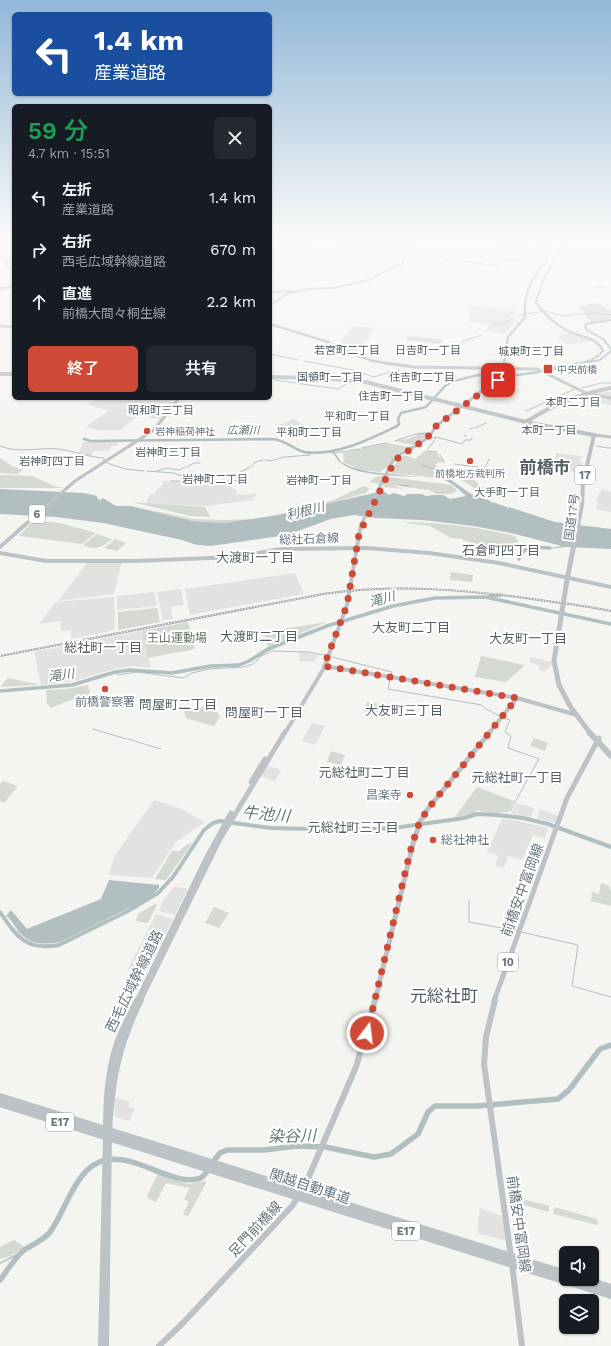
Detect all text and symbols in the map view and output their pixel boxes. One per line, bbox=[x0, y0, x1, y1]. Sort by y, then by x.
text: 1.4 km bbox=[94, 24, 184, 57]
icon: left bbox=[28, 28, 80, 80]
text: 産業道路 bbox=[94, 62, 166, 83]
text: 59 分 bbox=[28, 117, 88, 145]
button: close bbox=[214, 117, 256, 159]
text: 4.7 km · 15:51 bbox=[28, 146, 110, 161]
text: 左折 bbox=[62, 181, 92, 199]
icon: left bbox=[28, 187, 50, 209]
text: 1.4 km bbox=[209, 189, 256, 207]
text: 産業道路 bbox=[62, 202, 114, 217]
text: 右折 bbox=[62, 233, 92, 251]
icon: right bbox=[28, 239, 50, 261]
text: 670 m bbox=[210, 241, 256, 259]
text: 西毛広域幹線道路 bbox=[62, 254, 166, 269]
text: 直進 bbox=[62, 285, 92, 303]
icon: ahead bbox=[28, 291, 50, 313]
text: 2.2 km bbox=[207, 293, 256, 311]
text: 前橋大間々桐生線 bbox=[62, 306, 166, 321]
district label: 若宮町二丁目 bbox=[314, 344, 380, 357]
district label: 日吉町一丁目 bbox=[395, 344, 461, 357]
district label: 城東町三丁目 bbox=[498, 345, 564, 358]
button: 終了 bbox=[28, 346, 138, 392]
button: 共有 bbox=[146, 346, 256, 392]
pin bbox=[481, 363, 515, 397]
marker: 中央前橋 bbox=[542, 363, 554, 375]
place label: 中央前橋 bbox=[557, 364, 597, 375]
icon: arrive bbox=[487, 369, 509, 391]
district label: 国領町一丁目 bbox=[297, 371, 363, 384]
district label: 住吉町二丁目 bbox=[389, 371, 455, 384]
district label: 住吉町一丁目 bbox=[358, 390, 424, 403]
district label: 本町二丁目 bbox=[546, 396, 601, 409]
district label: 昭和町三丁目 bbox=[128, 404, 194, 417]
district label: 平和町一丁目 bbox=[324, 410, 390, 423]
water label: 広瀬川 bbox=[227, 424, 260, 437]
district label: 本町一丁目 bbox=[522, 424, 577, 437]
marker: 岩神稲荷神社 bbox=[142, 426, 152, 436]
place label: 岩神稲荷神社 bbox=[155, 426, 215, 437]
district label: 平和町二丁目 bbox=[276, 426, 342, 439]
district label: 岩神町三丁目 bbox=[135, 446, 201, 459]
district label: 岩神町四丁目 bbox=[19, 455, 85, 468]
marker: 前橋地方裁判所 bbox=[465, 456, 475, 466]
district label: 前橋市 bbox=[520, 457, 571, 477]
road number: 17 bbox=[575, 466, 595, 484]
place label: 前橋地方裁判所 bbox=[435, 468, 505, 479]
district label: 岩神町二丁目 bbox=[182, 473, 248, 486]
district label: 岩神町一丁目 bbox=[286, 474, 352, 487]
district label: 大手町一丁目 bbox=[474, 486, 540, 499]
street label: 国道17号 bbox=[562, 493, 582, 541]
water label: 利根川 bbox=[284, 499, 328, 523]
road number: 6 bbox=[29, 505, 45, 523]
street label: 総社石倉線 bbox=[279, 531, 339, 547]
district label: 石倉町四丁目 bbox=[462, 543, 540, 558]
district label: 大渡町一丁目 bbox=[216, 550, 294, 565]
water label: 滝川 bbox=[367, 588, 398, 610]
district label: 大友町二丁目 bbox=[372, 620, 450, 635]
district label: 大渡町二丁目 bbox=[220, 629, 298, 644]
park label: 王山運動場 bbox=[147, 631, 207, 645]
district label: 大友町一丁目 bbox=[489, 631, 567, 646]
district label: 総社町一丁目 bbox=[64, 640, 142, 655]
water label: 滝川 bbox=[47, 665, 77, 684]
marker: 前橋警察署 bbox=[100, 684, 110, 694]
place label: 前橋警察署 bbox=[75, 695, 135, 709]
district label: 問屋町二丁目 bbox=[139, 697, 217, 712]
district label: 大友町三丁目 bbox=[365, 703, 443, 718]
district label: 問屋町一丁目 bbox=[225, 705, 303, 720]
district label: 元総社町二丁目 bbox=[318, 765, 410, 780]
district label: 元総社町一丁目 bbox=[471, 770, 563, 785]
place label: 昌楽寺 bbox=[366, 788, 402, 802]
marker: 昌楽寺 bbox=[405, 790, 415, 800]
water label: 牛池川 bbox=[241, 802, 293, 826]
district label: 元総社町三丁目 bbox=[307, 820, 399, 835]
place label: 総社神社 bbox=[441, 833, 489, 847]
marker: 総社神社 bbox=[428, 835, 438, 845]
street label: 前橋安中富岡線 bbox=[498, 841, 546, 939]
street label: 西毛広域幹線道路 bbox=[102, 927, 166, 1035]
road number: 10 bbox=[498, 953, 518, 971]
district label: 元総社町 bbox=[410, 986, 478, 1006]
position arrow bbox=[346, 1012, 388, 1054]
road number: E17 bbox=[46, 1113, 74, 1131]
water label: 染谷川 bbox=[268, 1126, 318, 1146]
street label: 関越自動車道 bbox=[268, 1165, 352, 1207]
street label: 前橋安中富岡線 bbox=[504, 1174, 534, 1274]
street label: 足門前橋線 bbox=[225, 1198, 285, 1260]
road number: E17 bbox=[392, 1222, 420, 1240]
map controls bbox=[559, 1246, 599, 1334]
button: sound bbox=[559, 1246, 599, 1286]
button: layers bbox=[559, 1294, 599, 1334]

